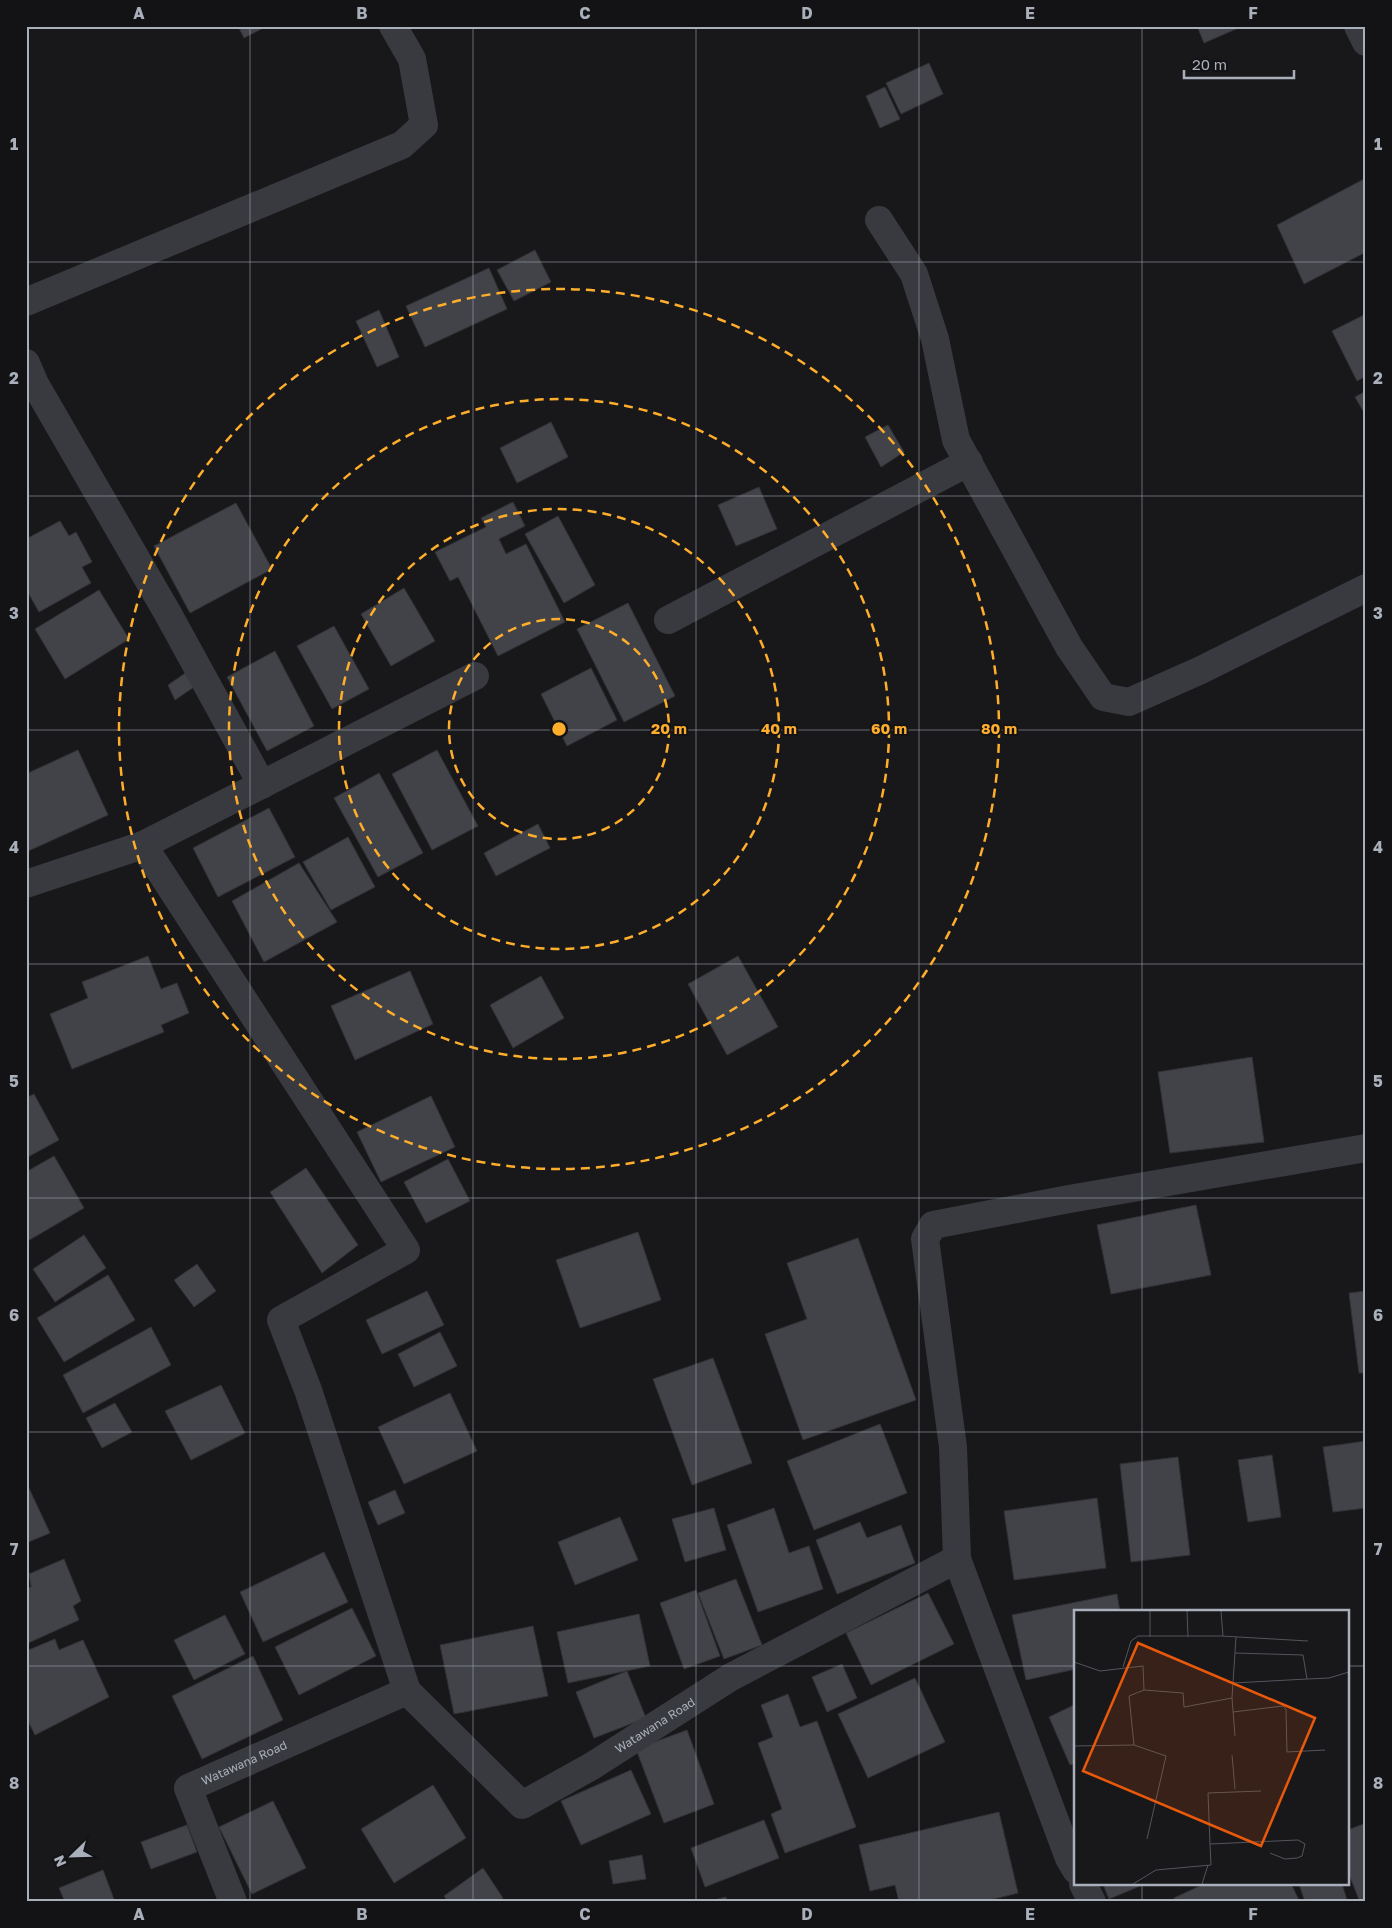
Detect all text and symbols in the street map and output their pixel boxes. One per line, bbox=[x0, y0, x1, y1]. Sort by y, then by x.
text: A bbox=[133, 3, 145, 23]
text: B bbox=[356, 3, 368, 23]
text: C bbox=[579, 3, 591, 23]
text: D bbox=[801, 3, 813, 23]
text: E bbox=[1025, 3, 1035, 23]
text: F bbox=[1248, 3, 1258, 23]
scale bar bbox=[1184, 48, 1294, 80]
text: 20 m bbox=[1192, 55, 1227, 73]
text: 1 bbox=[10, 134, 18, 154]
text: 1 bbox=[1374, 134, 1382, 154]
text: 2 bbox=[9, 368, 19, 388]
text: 2 bbox=[1373, 368, 1383, 388]
text: 3 bbox=[9, 603, 19, 623]
text: 3 bbox=[1373, 603, 1383, 623]
text: 20 m bbox=[651, 719, 687, 737]
text: 40 m bbox=[761, 719, 797, 737]
text: 60 m bbox=[871, 719, 907, 737]
text: 80 m bbox=[981, 719, 1017, 737]
centre of rings bbox=[550, 720, 568, 738]
text: 4 bbox=[9, 837, 19, 857]
text: 4 bbox=[1373, 837, 1383, 857]
text: 5 bbox=[9, 1071, 19, 1091]
text: 5 bbox=[1373, 1071, 1383, 1091]
text: 6 bbox=[9, 1305, 19, 1325]
text: 6 bbox=[1373, 1305, 1383, 1325]
text: 7 bbox=[10, 1539, 19, 1559]
text: 7 bbox=[1374, 1539, 1383, 1559]
inset map bbox=[1074, 1610, 1350, 1886]
street label: Watawana Road bbox=[612, 1694, 698, 1756]
street label: Watawana Road bbox=[199, 1737, 289, 1788]
text: 8 bbox=[9, 1773, 19, 1793]
text: 8 bbox=[1373, 1773, 1383, 1793]
north arrow bbox=[48, 1830, 98, 1880]
text: N bbox=[50, 1853, 69, 1869]
text: A bbox=[133, 1904, 145, 1924]
text: B bbox=[356, 1904, 368, 1924]
text: C bbox=[579, 1904, 591, 1924]
text: D bbox=[801, 1904, 813, 1924]
text: E bbox=[1025, 1904, 1035, 1924]
text: F bbox=[1248, 1904, 1258, 1924]

